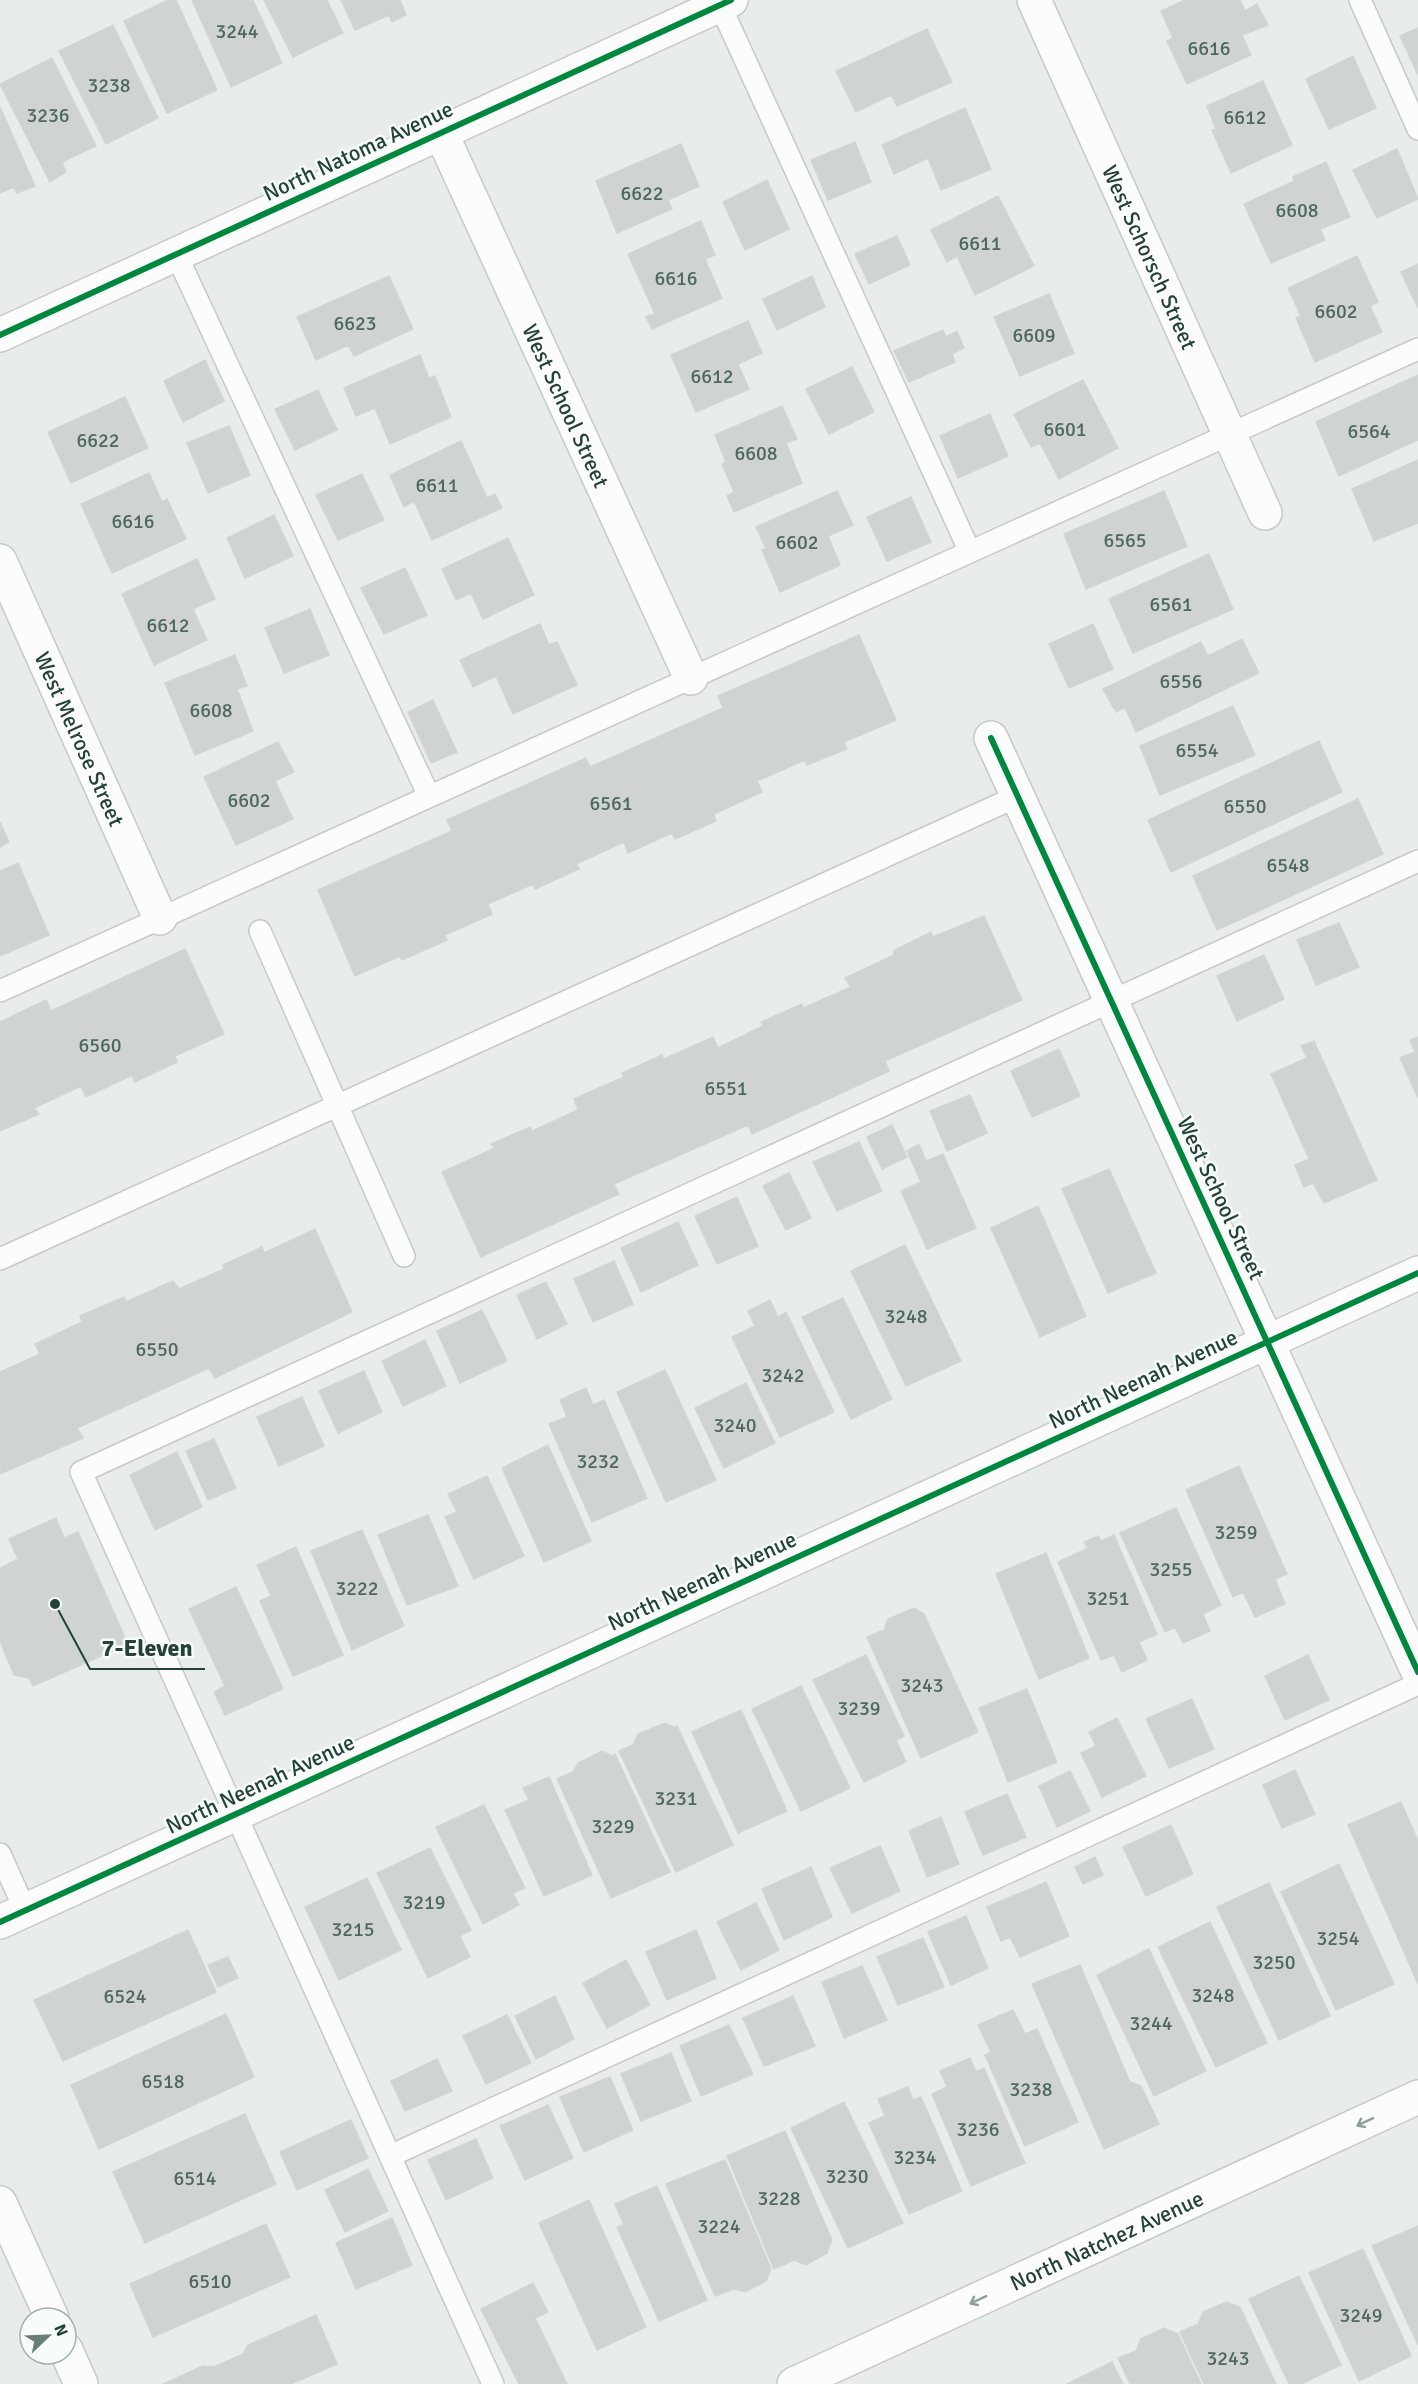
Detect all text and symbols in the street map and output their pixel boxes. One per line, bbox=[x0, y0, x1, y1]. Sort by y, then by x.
house number: 3244 bbox=[215, 19, 259, 44]
house number: 6616 bbox=[1187, 36, 1231, 61]
house number: 3238 bbox=[87, 73, 131, 98]
street label: North Natoma Avenue bbox=[259, 95, 457, 207]
house number: 3236 bbox=[26, 103, 70, 128]
house number: 6612 bbox=[1223, 105, 1267, 130]
street label: West Schorsch Street bbox=[1097, 161, 1203, 354]
house number: 6622 bbox=[620, 181, 664, 206]
house number: 6608 bbox=[1275, 198, 1319, 223]
house number: 6611 bbox=[958, 231, 1002, 256]
house number: 6616 bbox=[654, 266, 698, 291]
house number: 6602 bbox=[1314, 299, 1358, 324]
house number: 6623 bbox=[333, 311, 377, 336]
street label: West School Street bbox=[517, 320, 615, 492]
house number: 6609 bbox=[1012, 323, 1056, 348]
house number: 6612 bbox=[690, 364, 734, 389]
house number: 6601 bbox=[1043, 417, 1087, 442]
house number: 6564 bbox=[1347, 419, 1391, 444]
house number: 6622 bbox=[76, 428, 120, 453]
house number: 6608 bbox=[734, 441, 778, 466]
house number: 6611 bbox=[415, 473, 459, 498]
house number: 6616 bbox=[111, 509, 155, 534]
house number: 6565 bbox=[1103, 528, 1147, 553]
house number: 6602 bbox=[775, 530, 819, 555]
house number: 6561 bbox=[1149, 592, 1193, 617]
house number: 6612 bbox=[146, 613, 190, 638]
street label: West Melrose Street bbox=[29, 648, 131, 831]
house number: 6556 bbox=[1159, 669, 1203, 694]
house number: 6608 bbox=[189, 698, 233, 723]
house number: 6554 bbox=[1175, 738, 1219, 763]
house number: 6602 bbox=[227, 788, 271, 813]
house number: 6561 bbox=[589, 791, 633, 816]
house number: 6550 bbox=[1223, 794, 1267, 819]
house number: 6548 bbox=[1266, 853, 1310, 878]
house number: 6560 bbox=[78, 1033, 122, 1058]
house number: 6551 bbox=[704, 1076, 748, 1101]
street label: West School Street bbox=[1171, 1112, 1271, 1284]
house number: 3248 bbox=[884, 1304, 928, 1329]
street label: North Neenah Avenue bbox=[1044, 1323, 1242, 1435]
house number: 6550 bbox=[135, 1337, 179, 1362]
house number: 3242 bbox=[761, 1363, 805, 1388]
house number: 3240 bbox=[713, 1413, 757, 1438]
house number: 3232 bbox=[576, 1449, 620, 1474]
house number: 3259 bbox=[1214, 1520, 1258, 1545]
street label: North Neenah Avenue bbox=[603, 1525, 801, 1637]
house number: 3255 bbox=[1149, 1557, 1193, 1582]
house number: 3222 bbox=[335, 1576, 379, 1601]
house number: 3251 bbox=[1086, 1586, 1130, 1611]
callout: 7-Eleven bbox=[90, 1627, 205, 1669]
text: 7-Eleven bbox=[101, 1633, 193, 1663]
house number: 3243 bbox=[900, 1673, 944, 1698]
house number: 3239 bbox=[837, 1696, 881, 1721]
street label: North Neenah Avenue bbox=[161, 1728, 359, 1840]
house number: 3231 bbox=[654, 1786, 698, 1811]
house number: 3229 bbox=[591, 1814, 635, 1839]
house number: 3219 bbox=[402, 1890, 446, 1915]
house number: 3215 bbox=[331, 1917, 375, 1942]
house number: 3254 bbox=[1316, 1926, 1360, 1951]
house number: 3250 bbox=[1252, 1950, 1296, 1975]
house number: 3248 bbox=[1191, 1983, 1235, 2008]
house number: 6524 bbox=[103, 1984, 147, 2009]
house number: 3244 bbox=[1129, 2011, 1173, 2036]
house number: 6518 bbox=[141, 2069, 185, 2094]
house number: 3238 bbox=[1009, 2077, 1053, 2102]
one-way arrow bbox=[1356, 2116, 1374, 2128]
house number: 3236 bbox=[956, 2117, 1000, 2142]
house number: 3234 bbox=[893, 2145, 937, 2170]
house number: 3230 bbox=[825, 2164, 869, 2189]
house number: 6514 bbox=[173, 2166, 217, 2191]
street label: North Natchez Avenue bbox=[1006, 2184, 1207, 2296]
house number: 3228 bbox=[757, 2186, 801, 2211]
house number: 3224 bbox=[697, 2214, 741, 2239]
house number: 6510 bbox=[188, 2269, 232, 2294]
one-way arrow bbox=[969, 2294, 987, 2306]
house number: 3249 bbox=[1339, 2303, 1383, 2328]
north arrow bbox=[18, 2306, 78, 2366]
text: N bbox=[50, 2321, 72, 2340]
house number: 3243 bbox=[1206, 2346, 1250, 2371]

